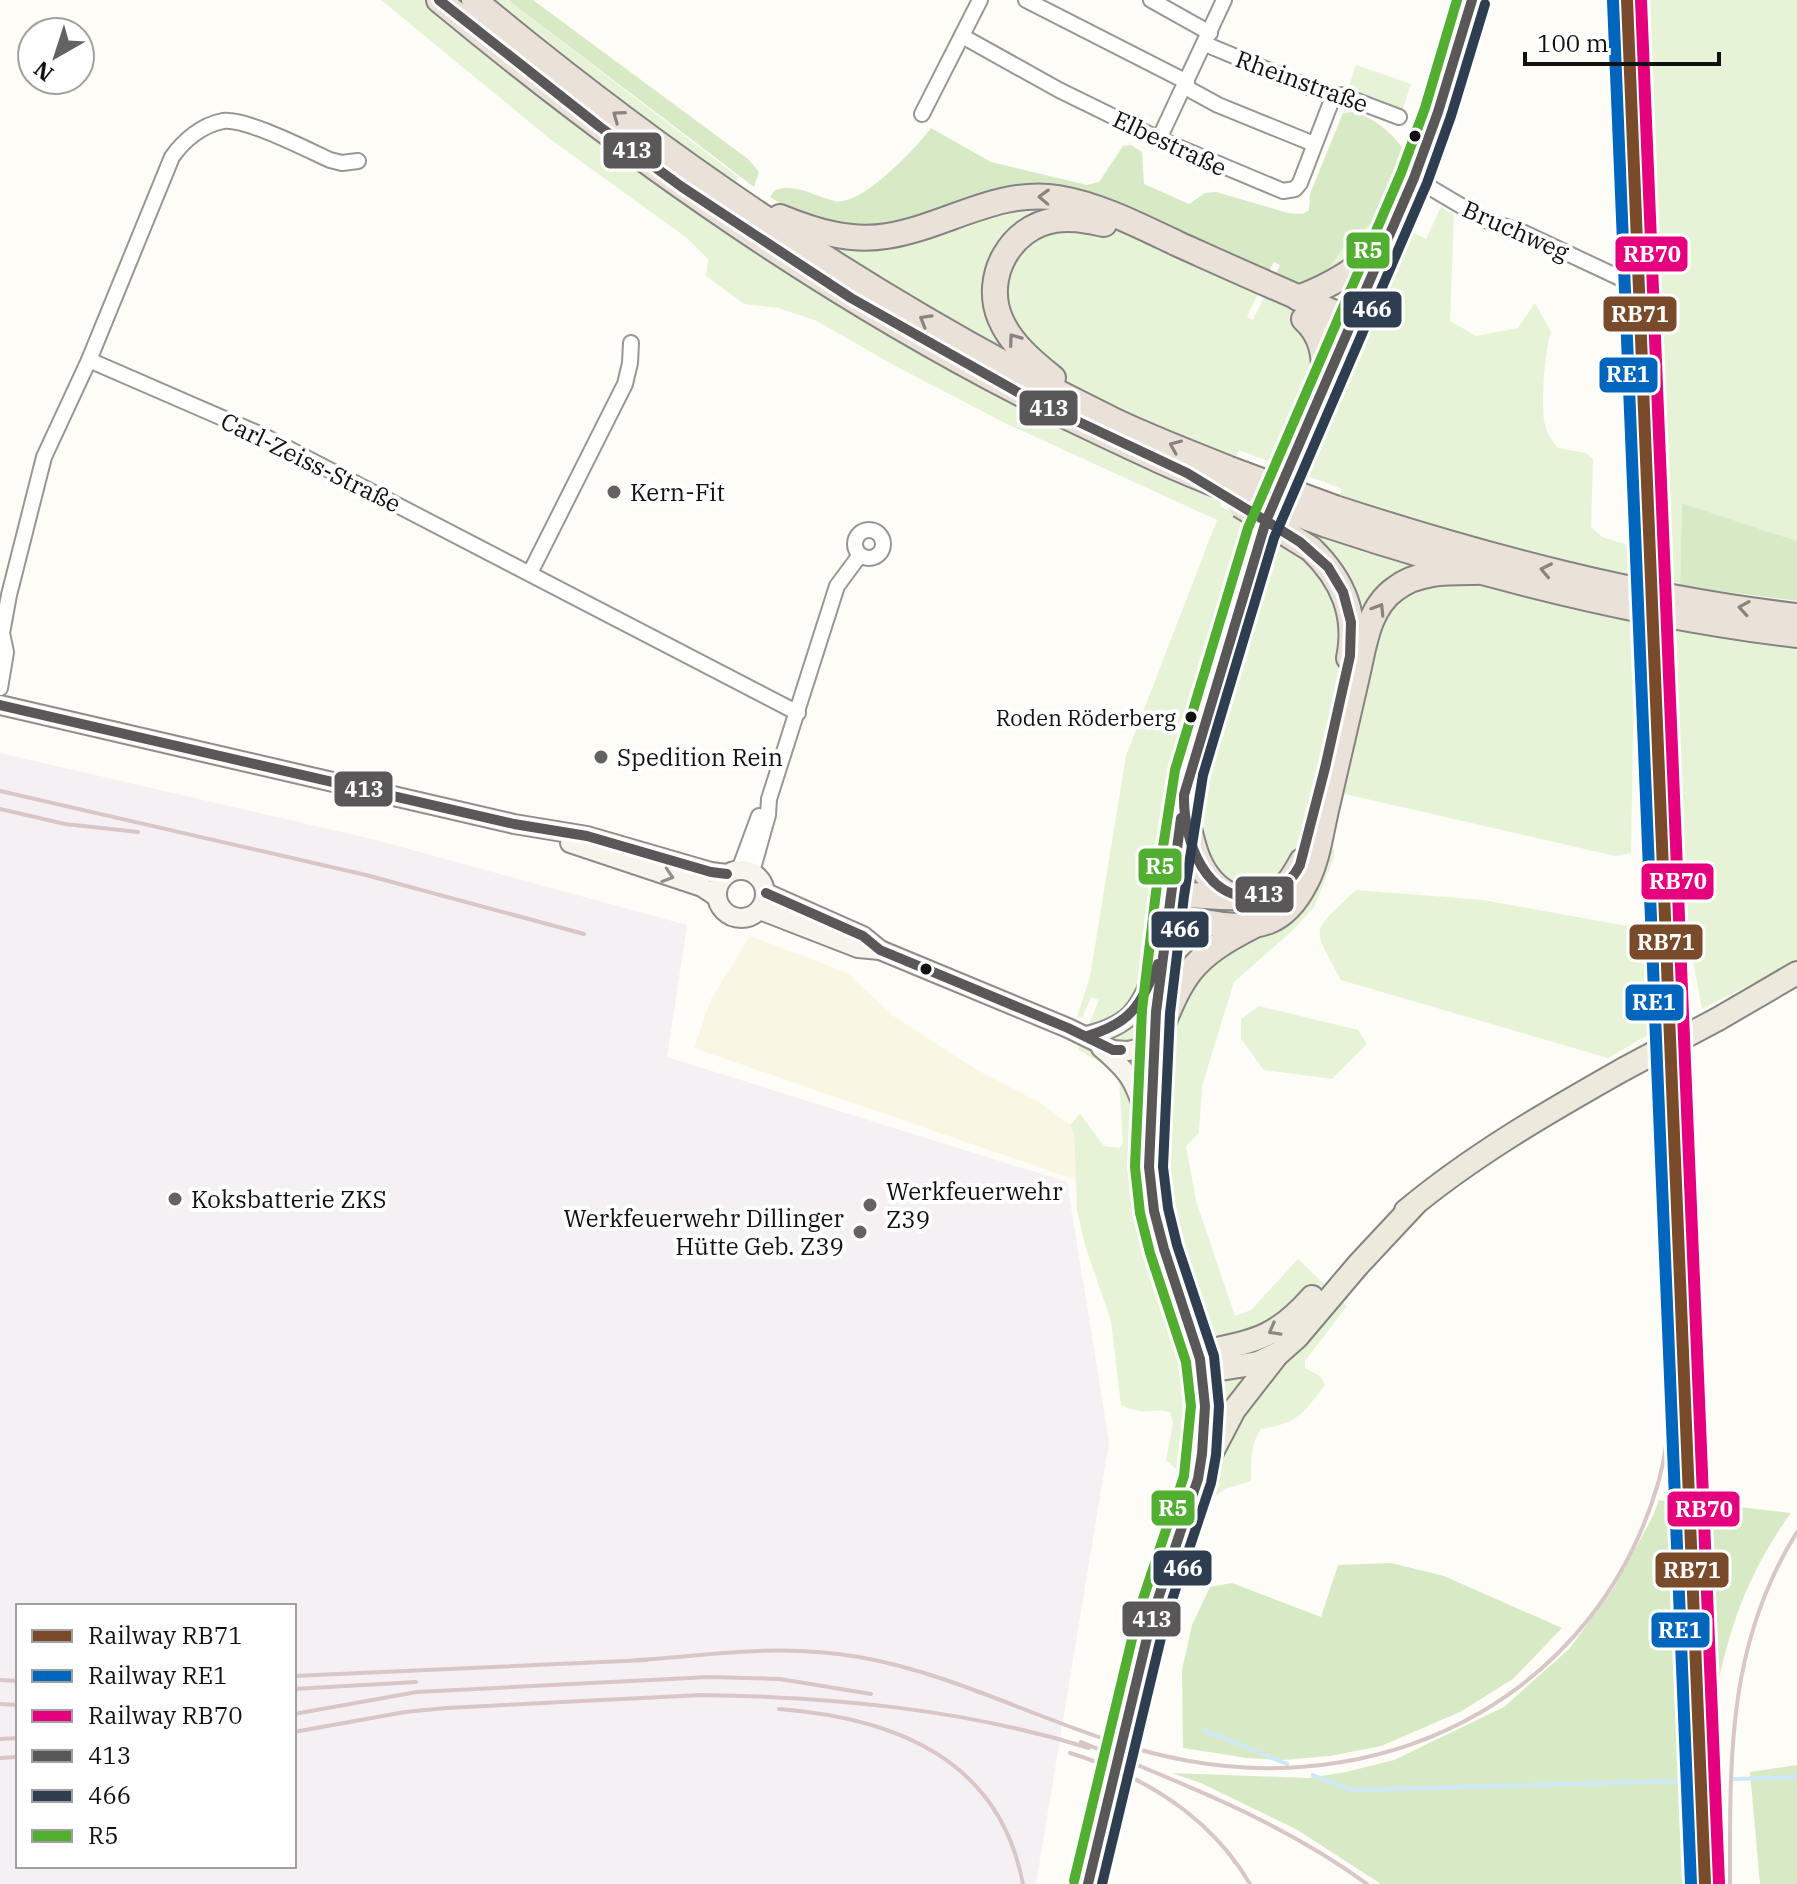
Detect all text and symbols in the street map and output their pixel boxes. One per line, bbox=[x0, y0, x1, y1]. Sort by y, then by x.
north arrow bbox=[16, 16, 96, 96]
scale bar bbox=[1525, 16, 1719, 66]
text: 100 m bbox=[1537, 27, 1609, 59]
street label: Rheinstraße bbox=[1231, 42, 1373, 120]
text: N bbox=[27, 55, 59, 89]
street label: Elbestraße bbox=[1108, 103, 1232, 183]
one-way arrow bbox=[613, 111, 627, 126]
unlabelled marker bbox=[1407, 128, 1423, 144]
line badge: 413 bbox=[602, 131, 663, 170]
text: 413 bbox=[612, 135, 652, 164]
one-way arrow bbox=[1037, 189, 1050, 206]
street label: Bruchweg bbox=[1458, 192, 1574, 268]
line badge: R5 bbox=[1345, 231, 1391, 270]
text: R5 bbox=[1353, 235, 1383, 264]
line badge: RB70 bbox=[1614, 235, 1689, 273]
text: RB70 bbox=[1623, 239, 1681, 268]
line badge: 466 bbox=[1342, 290, 1403, 329]
text: 466 bbox=[1352, 294, 1392, 323]
line badge: RB71 bbox=[1602, 295, 1678, 333]
text: RB71 bbox=[1611, 299, 1669, 328]
one-way arrow bbox=[919, 314, 934, 330]
one-way arrow bbox=[1009, 333, 1024, 347]
line badge: RE1 bbox=[1598, 356, 1659, 394]
text: RE1 bbox=[1606, 359, 1650, 388]
line badge: 413 bbox=[1018, 389, 1079, 427]
text: 413 bbox=[1029, 393, 1069, 422]
street label: Carl-Zeiss-Straße bbox=[216, 405, 406, 519]
one-way arrow bbox=[1169, 439, 1183, 456]
place label: Kern-Fit bbox=[630, 476, 725, 508]
marker: Kern-Fit bbox=[605, 483, 623, 501]
one-way arrow bbox=[1539, 562, 1553, 579]
one-way arrow bbox=[1737, 601, 1751, 618]
one-way arrow bbox=[1369, 603, 1384, 617]
place label: Roden Röderberg bbox=[996, 703, 1176, 732]
marker: Roden Röderberg bbox=[1183, 709, 1199, 725]
place label: Spedition Rein bbox=[617, 741, 783, 773]
marker: Spedition Rein bbox=[592, 748, 610, 766]
line badge: 413 bbox=[333, 770, 394, 808]
text: 413 bbox=[344, 774, 384, 803]
line badge: R5 bbox=[1137, 847, 1183, 886]
text: R5 bbox=[1145, 851, 1175, 880]
line badge: RB70 bbox=[1640, 862, 1715, 901]
one-way arrow bbox=[660, 866, 674, 882]
text: RB70 bbox=[1649, 866, 1707, 895]
line badge: 413 bbox=[1234, 875, 1295, 914]
text: 413 bbox=[1244, 879, 1284, 908]
line badge: 466 bbox=[1150, 910, 1210, 949]
text: 466 bbox=[1160, 914, 1200, 943]
line badge: RB71 bbox=[1628, 923, 1704, 961]
text: RB71 bbox=[1637, 927, 1695, 956]
unlabelled marker bbox=[918, 961, 934, 977]
line badge: RE1 bbox=[1624, 983, 1685, 1022]
text: RE1 bbox=[1632, 987, 1676, 1016]
place label: Werkfeuerwehr Z39 bbox=[886, 1175, 1063, 1235]
place label: Koksbatterie ZKS bbox=[191, 1183, 387, 1215]
marker: Koksbatterie ZKS bbox=[166, 1190, 184, 1208]
marker: Werkfeuerwehr Z39 bbox=[861, 1196, 879, 1214]
place label: Werkfeuerwehr Dillinger Hütte Geb. Z39 bbox=[564, 1202, 844, 1262]
marker: Werkfeuerwehr Dillinger Hütte Geb. Z39 bbox=[851, 1223, 869, 1241]
one-way arrow bbox=[1268, 1320, 1283, 1336]
line badge: R5 bbox=[1150, 1489, 1196, 1527]
line badge: RB70 bbox=[1666, 1490, 1741, 1528]
text: R5 bbox=[1158, 1493, 1188, 1522]
text: RB70 bbox=[1675, 1494, 1733, 1523]
line badge: 466 bbox=[1152, 1549, 1213, 1587]
line badge: RB71 bbox=[1654, 1551, 1730, 1589]
text: 466 bbox=[1163, 1553, 1203, 1582]
text: RB71 bbox=[1663, 1555, 1721, 1584]
line badge: 413 bbox=[1121, 1600, 1182, 1638]
legend bbox=[16, 1604, 296, 1868]
text: 413 bbox=[1132, 1604, 1172, 1633]
line badge: RE1 bbox=[1650, 1611, 1711, 1649]
text: RE1 bbox=[1658, 1615, 1702, 1644]
text: Railway RB71 bbox=[88, 1619, 243, 1651]
text: Railway RE1 bbox=[88, 1659, 228, 1691]
text: Railway RB70 bbox=[88, 1699, 243, 1731]
text: 413 bbox=[88, 1739, 131, 1771]
text: 466 bbox=[88, 1779, 131, 1811]
text: R5 bbox=[88, 1819, 119, 1851]

